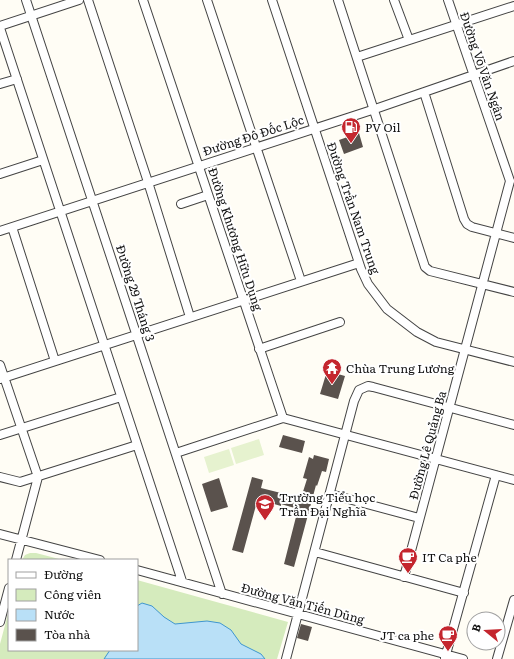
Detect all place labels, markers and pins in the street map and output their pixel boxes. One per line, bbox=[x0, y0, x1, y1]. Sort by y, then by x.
fuel station icon: PV Oil bbox=[340, 116, 362, 144]
place label: PV Oil bbox=[365, 118, 401, 136]
temple icon: Chùa Trung Lương bbox=[321, 357, 343, 385]
place label: Chùa Trung Lương bbox=[346, 359, 455, 377]
place label: Trường Tiểu học Trần Đại Nghĩa bbox=[279, 488, 375, 520]
school or university icon: Trường Tiểu học Trần Đại Nghĩa bbox=[254, 493, 276, 521]
cafe icon: IT Ca phe bbox=[397, 546, 419, 574]
place label: IT Ca phe bbox=[422, 548, 477, 566]
cafe icon: JT ca phe bbox=[437, 624, 459, 652]
place label: JT ca phe bbox=[380, 626, 434, 644]

